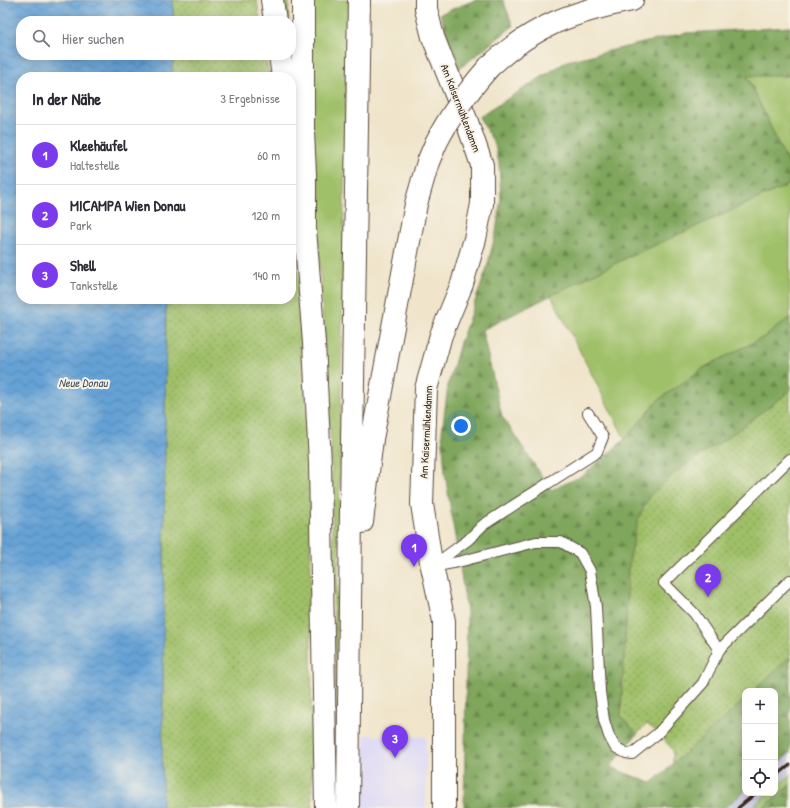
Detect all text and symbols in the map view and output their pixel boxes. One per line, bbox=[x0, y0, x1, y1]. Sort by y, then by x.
search box bbox=[16, 16, 296, 60]
icon: search bbox=[30, 27, 52, 49]
text: Hier suchen bbox=[62, 28, 124, 49]
street label: Am Kaisermühlendamm bbox=[438, 62, 484, 154]
text: In der Nähe bbox=[32, 87, 101, 110]
text: 3 Ergebnisse bbox=[220, 89, 280, 107]
text: Kleehäufel bbox=[70, 135, 127, 156]
text: 1 bbox=[43, 146, 47, 164]
text: 60 m bbox=[257, 146, 280, 164]
text: Haltestelle bbox=[70, 156, 120, 174]
text: MICAMPA Wien Donau bbox=[70, 195, 186, 216]
text: 2 bbox=[42, 206, 48, 224]
text: 120 m bbox=[252, 206, 280, 224]
text: Park bbox=[70, 216, 92, 234]
text: Shell bbox=[70, 255, 96, 276]
text: 3 bbox=[42, 266, 48, 284]
text: 140 m bbox=[253, 266, 280, 284]
text: Tankstelle bbox=[70, 276, 118, 294]
water label: Neue Donau bbox=[59, 374, 109, 391]
street label: Am Kaisermühlendamm bbox=[417, 385, 435, 479]
your location bbox=[451, 416, 471, 436]
pin: 1 bbox=[401, 534, 427, 567]
pin: 2 bbox=[695, 564, 721, 597]
map controls bbox=[742, 688, 778, 796]
button: + bbox=[742, 688, 778, 724]
button: − bbox=[742, 724, 778, 760]
pin: 3 bbox=[382, 725, 408, 758]
button: locate bbox=[742, 760, 778, 796]

